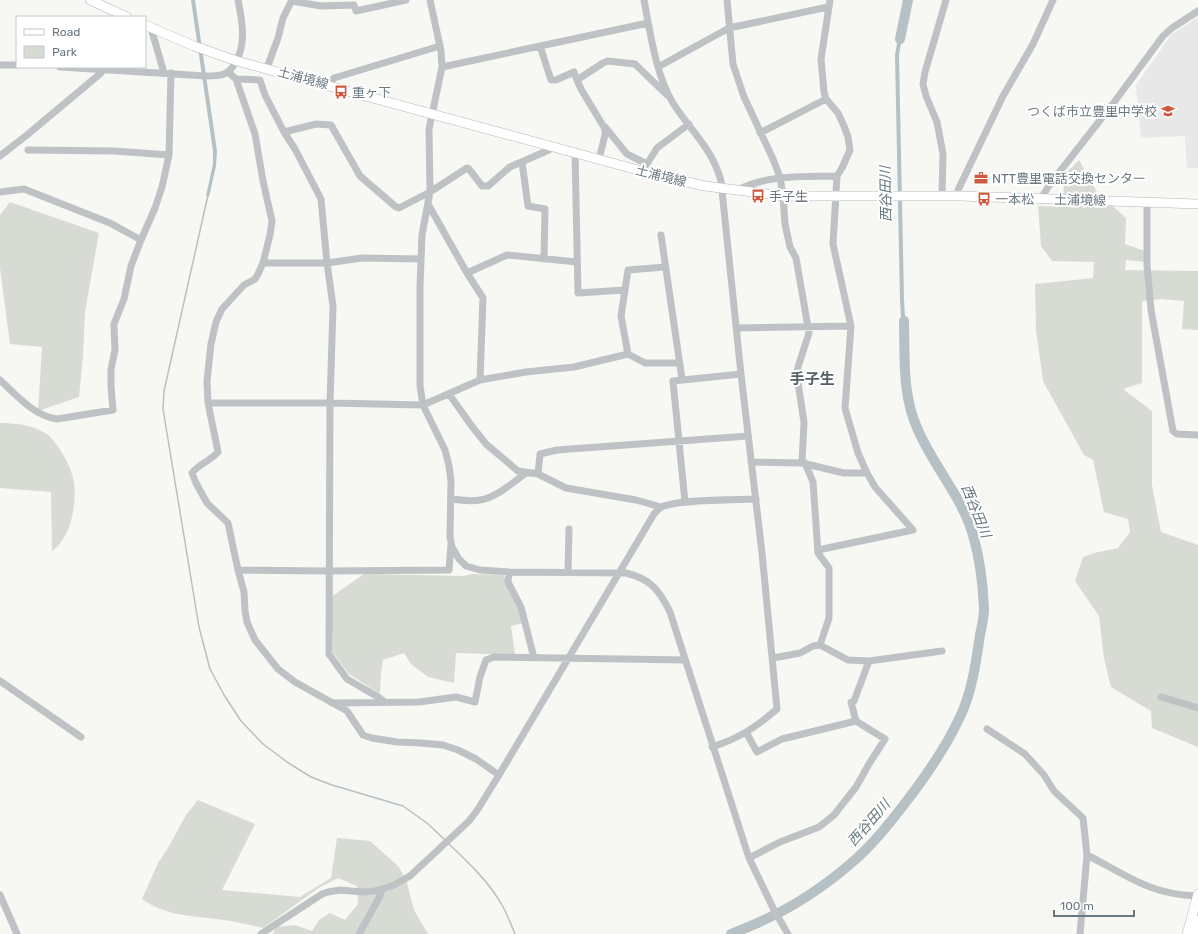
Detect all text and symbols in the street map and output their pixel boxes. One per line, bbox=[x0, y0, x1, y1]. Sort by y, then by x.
legend bbox=[16, 16, 146, 68]
text: Road bbox=[52, 25, 80, 39]
text: Park bbox=[52, 45, 78, 59]
street label: 土浦境線 bbox=[276, 64, 330, 92]
bus stop icon: 重ヶ下 bbox=[333, 84, 349, 100]
place label: 重ヶ下 bbox=[352, 85, 391, 100]
school or university icon: つくば市立豊里中学校 bbox=[1160, 103, 1176, 119]
place label: つくば市立豊里中学校 bbox=[1027, 104, 1157, 119]
street label: 土浦境線 bbox=[634, 162, 688, 190]
water label: 西谷田川 bbox=[877, 164, 895, 222]
office icon: NTT豊里電話交換センター bbox=[973, 170, 989, 186]
place label: NTT豊里電話交換センター bbox=[992, 171, 1146, 186]
bus stop icon: 手子生 bbox=[750, 188, 766, 204]
place label: 手子生 bbox=[769, 189, 808, 204]
bus stop icon: 一本松 bbox=[976, 191, 992, 207]
place label: 一本松 bbox=[995, 192, 1034, 207]
street label: 土浦境線 bbox=[1054, 192, 1106, 208]
district label: 手子生 bbox=[789, 370, 835, 388]
water label: 西谷田川 bbox=[958, 482, 995, 542]
water label: 西谷田川 bbox=[844, 795, 895, 850]
scale bar bbox=[1054, 892, 1134, 918]
text: 100 m bbox=[1060, 899, 1094, 913]

